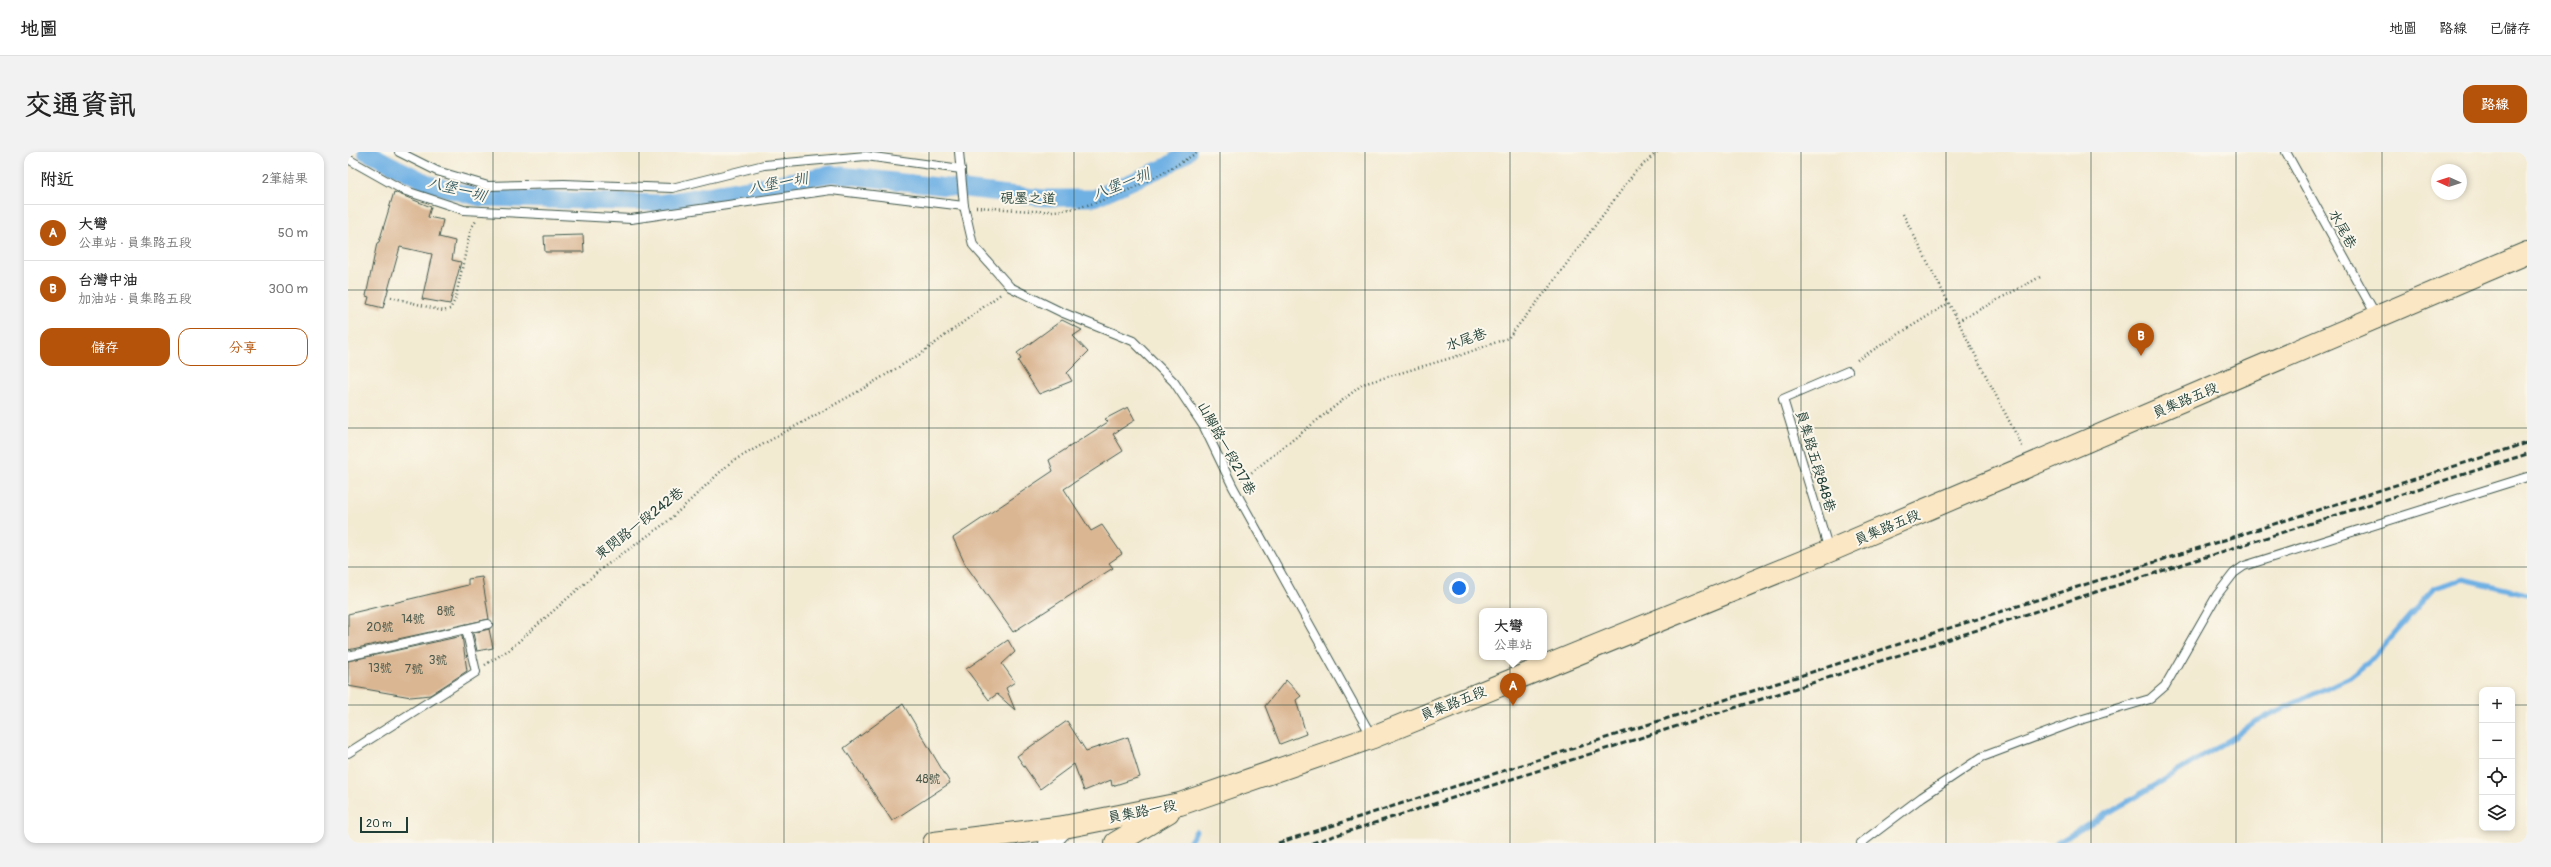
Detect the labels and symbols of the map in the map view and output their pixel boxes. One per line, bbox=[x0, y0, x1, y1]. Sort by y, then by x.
water label: 八堡一圳 bbox=[1090, 164, 1154, 204]
north arrow bbox=[2431, 164, 2467, 200]
water label: 八堡一圳 bbox=[747, 169, 811, 198]
water label: 八堡一圳 bbox=[425, 173, 490, 206]
street label: 硯墨之道 bbox=[1000, 190, 1056, 207]
street label: 水尾巷 bbox=[2325, 207, 2361, 253]
pin: B bbox=[2128, 323, 2154, 356]
street label: 水尾巷 bbox=[1444, 324, 1490, 354]
street label: 員集路五段 bbox=[2150, 379, 2221, 422]
street label: 山腳路一段217巷 bbox=[1194, 398, 1260, 499]
street label: 員集路五段848巷 bbox=[1792, 408, 1839, 515]
street label: 東閔路一段242巷 bbox=[592, 483, 688, 563]
street label: 員集路五段 bbox=[1852, 506, 1923, 549]
your location bbox=[1449, 578, 1469, 598]
house number: 8號 bbox=[437, 604, 455, 619]
house number: 14號 bbox=[401, 612, 425, 627]
house number: 20號 bbox=[367, 620, 393, 635]
house number: 3號 bbox=[429, 653, 447, 668]
house number: 13號 bbox=[368, 661, 392, 676]
house number: 7號 bbox=[405, 662, 423, 677]
pin: A bbox=[1500, 673, 1526, 706]
street label: 員集路五段 bbox=[1418, 682, 1489, 724]
house number: 48號 bbox=[915, 772, 941, 787]
street label: 員集路一段 bbox=[1106, 796, 1178, 827]
scale bar bbox=[360, 815, 408, 834]

